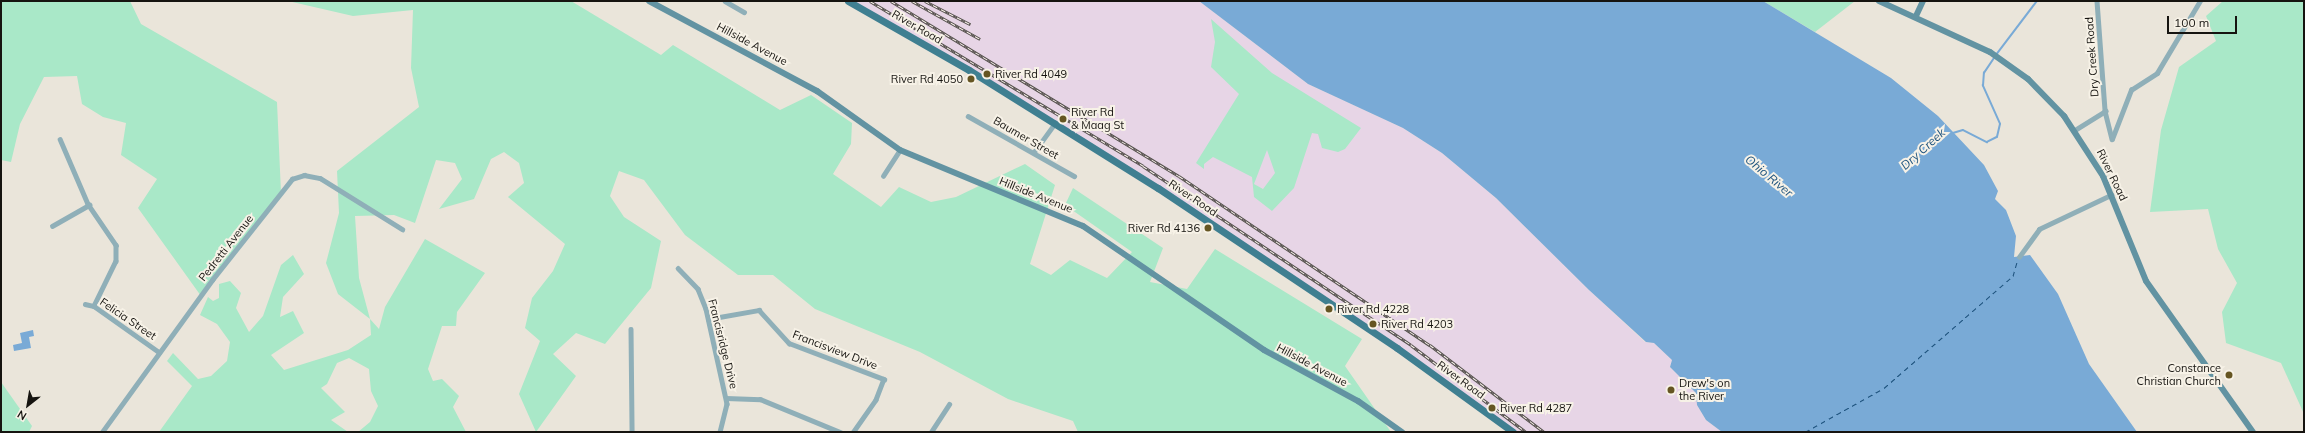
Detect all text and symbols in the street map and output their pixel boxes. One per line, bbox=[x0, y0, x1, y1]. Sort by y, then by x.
street label: River Road bbox=[890, 7, 944, 47]
scale bar bbox=[2169, 8, 2239, 34]
text: 100 m bbox=[2174, 15, 2209, 30]
street label: Dry Creek Road bbox=[2083, 17, 2101, 97]
street label: Hillside Avenue bbox=[714, 20, 790, 68]
place label: River Rd 4049 bbox=[995, 67, 1067, 81]
marker: River Rd 4049 bbox=[982, 69, 992, 79]
place label: River Rd 4050 bbox=[891, 72, 963, 86]
marker: River Rd 4050 bbox=[966, 74, 976, 84]
place label: River Rd & Maag St bbox=[1071, 106, 1124, 132]
street label: Baumer Street bbox=[991, 114, 1061, 162]
marker: River Rd & Maag St bbox=[1058, 114, 1068, 124]
water label: Dry Creek bbox=[1898, 125, 1948, 173]
street label: River Road bbox=[2094, 147, 2130, 203]
water label: Ohio River bbox=[1742, 152, 1796, 200]
street label: Hillside Avenue bbox=[997, 174, 1075, 216]
street label: River Road bbox=[1166, 177, 1220, 219]
street label: Pedretti Avenue bbox=[196, 212, 256, 284]
place label: River Rd 4136 bbox=[1128, 221, 1200, 235]
marker: River Rd 4136 bbox=[1203, 223, 1213, 233]
street label: Felicia Street bbox=[97, 295, 159, 343]
street label: Francisridge Drive bbox=[705, 298, 741, 390]
place label: River Rd 4228 bbox=[1337, 302, 1409, 316]
marker: River Rd 4228 bbox=[1324, 304, 1334, 314]
place label: River Rd 4203 bbox=[1381, 317, 1453, 331]
marker: River Rd 4203 bbox=[1368, 319, 1378, 329]
street label: Francisview Drive bbox=[791, 328, 879, 372]
street label: Hillside Avenue bbox=[1274, 341, 1350, 389]
street label: River Road bbox=[1435, 358, 1487, 402]
place label: Constance Christian Church bbox=[2137, 362, 2221, 388]
marker: Constance Christian Church bbox=[2224, 370, 2234, 380]
place label: Drew's on the River bbox=[1679, 377, 1730, 403]
north arrow bbox=[8, 385, 48, 425]
marker: Drew's on the River bbox=[1666, 385, 1676, 395]
place label: River Rd 4287 bbox=[1500, 401, 1572, 415]
marker: River Rd 4287 bbox=[1487, 403, 1497, 413]
text: N bbox=[15, 407, 29, 423]

